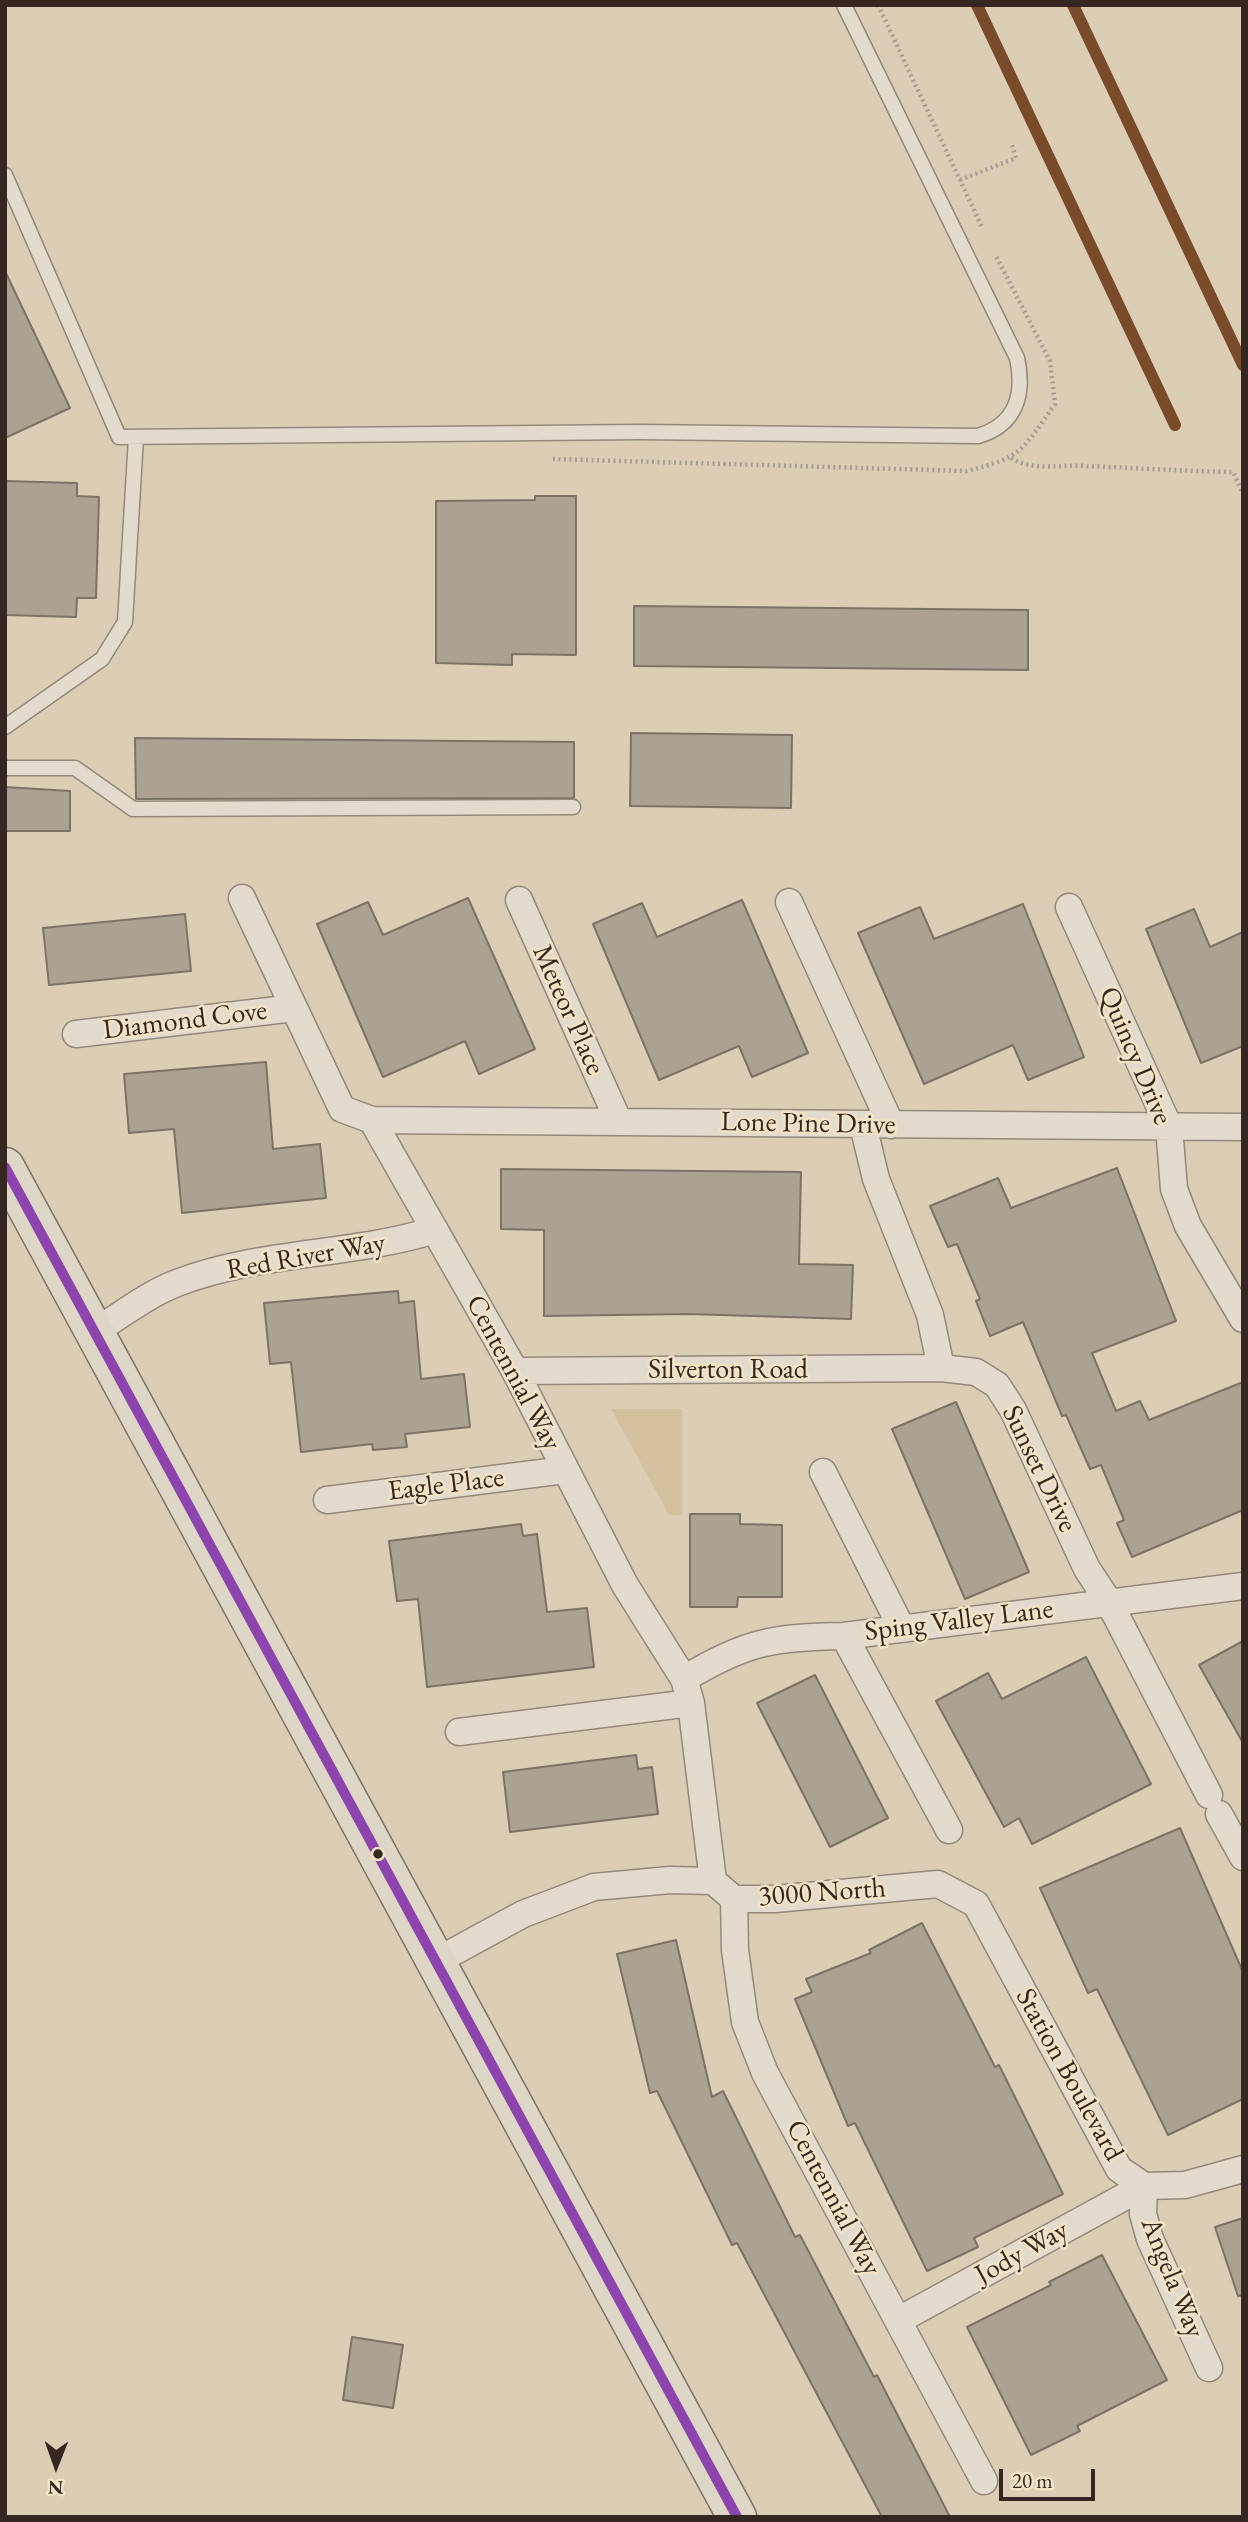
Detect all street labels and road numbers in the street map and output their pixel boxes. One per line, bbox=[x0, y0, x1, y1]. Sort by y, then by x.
street label: Meteor Place bbox=[524, 940, 612, 1080]
street label: Quincy Drive bbox=[1091, 982, 1179, 1130]
street label: Diamond Cove bbox=[101, 994, 269, 1048]
street label: Lone Pine Drive bbox=[720, 1106, 896, 1142]
street label: Red River Way bbox=[224, 1227, 388, 1287]
street label: Centennial Way bbox=[458, 1290, 568, 1456]
street label: Silverton Road bbox=[648, 1353, 808, 1387]
street label: Sunset Drive bbox=[994, 1400, 1084, 1538]
street label: Eagle Place bbox=[386, 1461, 506, 1509]
street label: Sping Valley Lane bbox=[863, 1593, 1055, 1649]
street label: 3000 North bbox=[757, 1872, 887, 1914]
street label: Station Boulevard bbox=[1008, 1983, 1130, 2167]
street label: Centennial Way bbox=[778, 2115, 888, 2281]
street label: Angela Way bbox=[1133, 2213, 1211, 2343]
street label: Jody Way bbox=[970, 2214, 1074, 2292]

